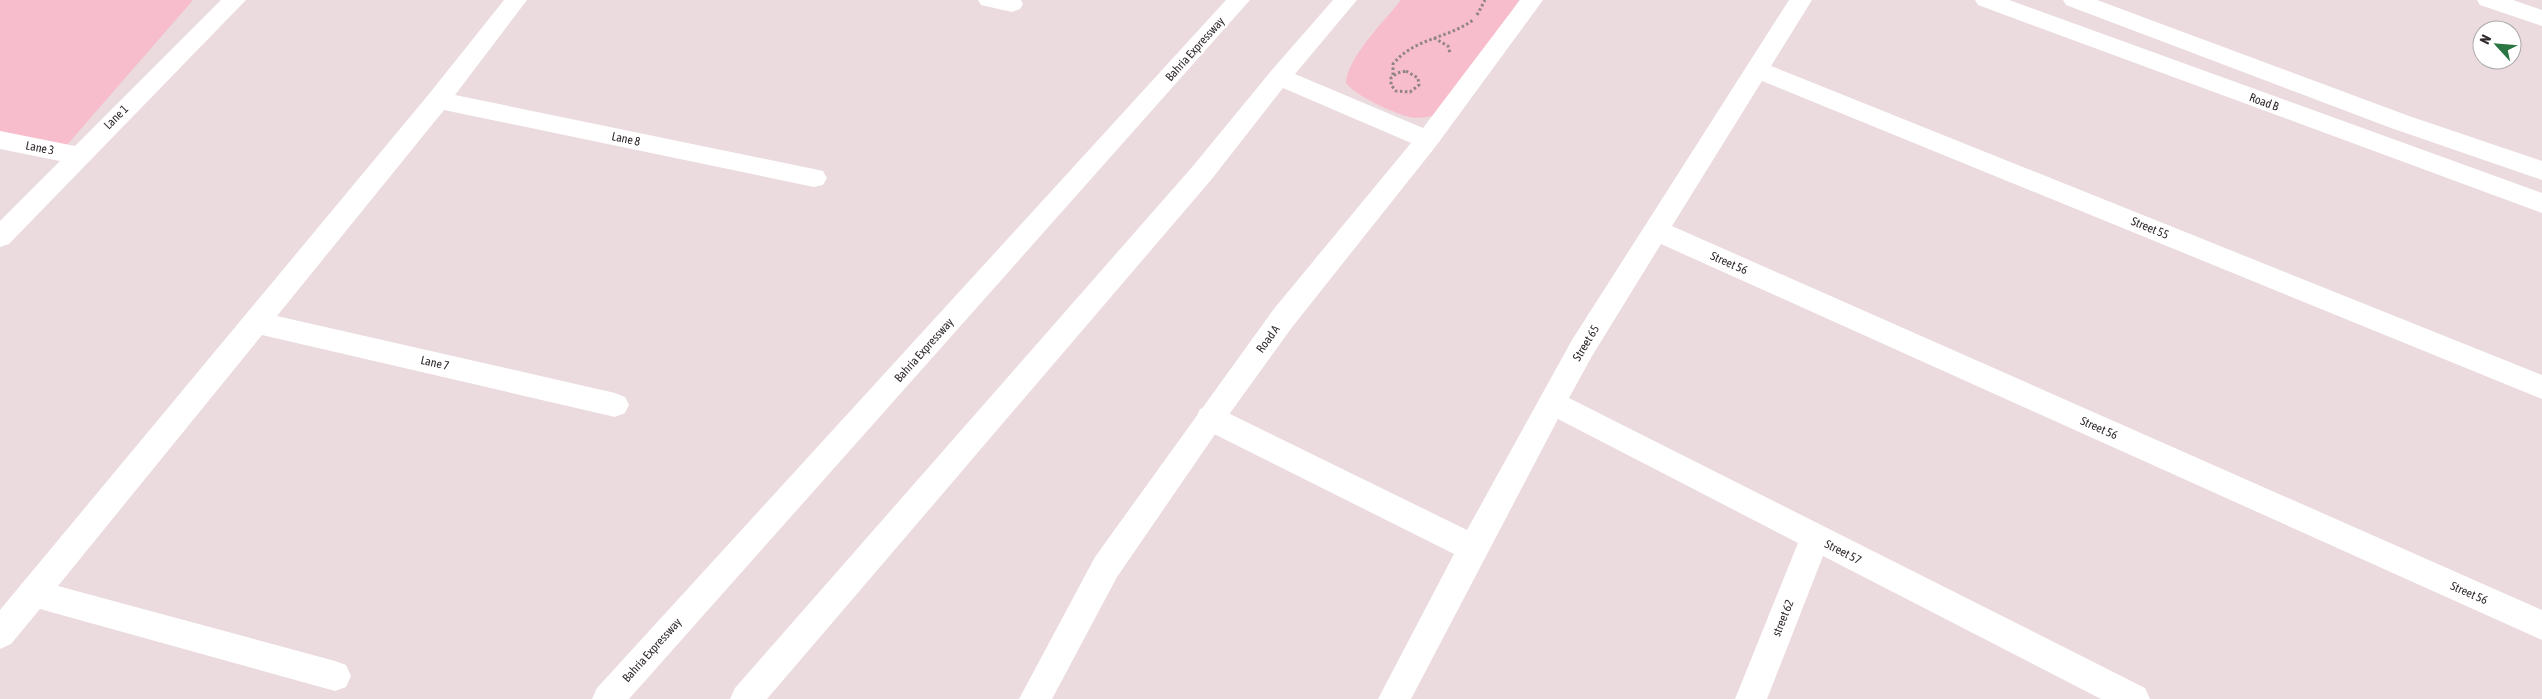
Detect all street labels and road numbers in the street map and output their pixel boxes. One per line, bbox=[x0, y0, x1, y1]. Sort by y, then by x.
street label: Bahria Expressway bbox=[1163, 14, 1227, 84]
street label: Road B bbox=[2247, 90, 2281, 114]
street label: Lane 1 bbox=[101, 102, 131, 132]
street label: Lane 8 bbox=[610, 129, 642, 149]
street label: Lane 3 bbox=[25, 138, 55, 158]
street label: Street 55 bbox=[2129, 214, 2171, 242]
street label: Street 56 bbox=[1708, 249, 1750, 278]
street label: Bahria Expressway bbox=[892, 315, 956, 385]
street label: Road A bbox=[1253, 322, 1283, 355]
street label: Street 65 bbox=[1570, 323, 1602, 363]
street label: Lane 7 bbox=[419, 353, 451, 373]
street label: Street 56 bbox=[2078, 414, 2120, 443]
street label: Street 57 bbox=[1822, 537, 1864, 567]
street label: Street 56 bbox=[2448, 579, 2490, 608]
street label: street 62 bbox=[1769, 598, 1797, 638]
street label: Bahria Expressway bbox=[620, 615, 684, 685]

